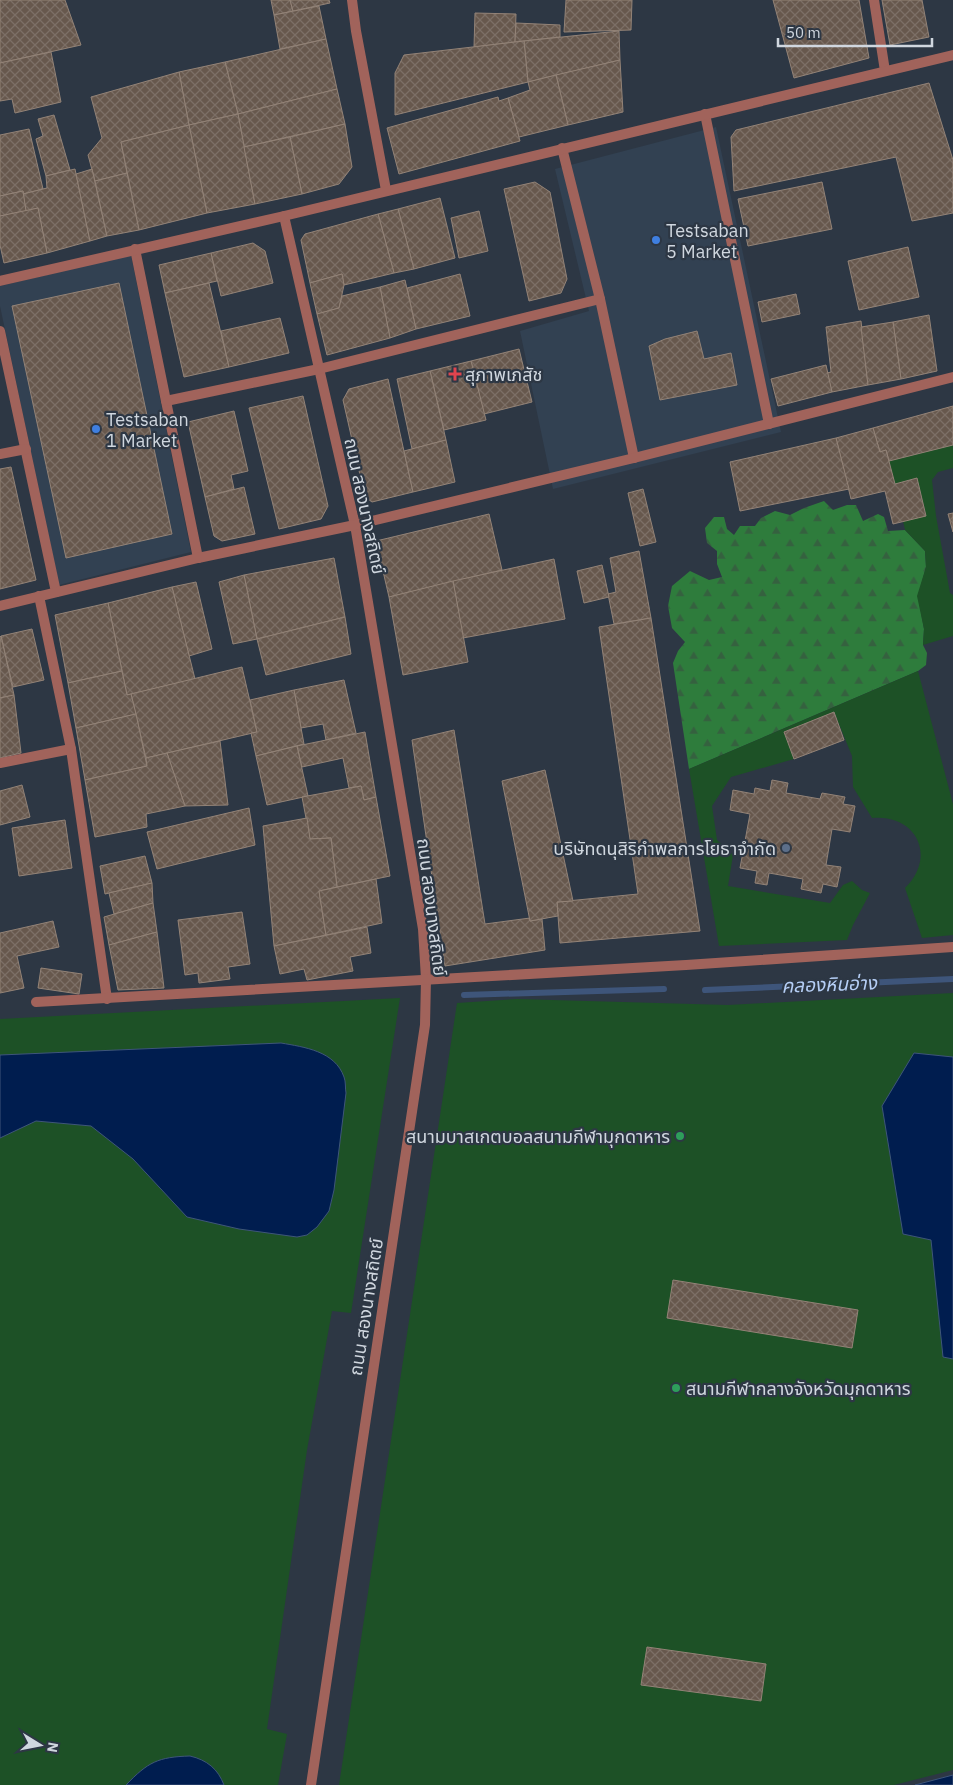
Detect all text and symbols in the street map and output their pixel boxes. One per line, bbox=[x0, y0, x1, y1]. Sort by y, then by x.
scale bar bbox=[778, 15, 932, 47]
text: 50 m bbox=[786, 23, 821, 42]
place label: Testsaban 5 Market bbox=[666, 219, 749, 263]
marker: Testsaban 5 Market bbox=[650, 234, 662, 246]
place label: สุภาพเภสัช bbox=[465, 363, 542, 386]
marker: สุภาพเภสัช bbox=[449, 368, 461, 380]
place label: Testsaban 1 Market bbox=[106, 408, 189, 452]
marker: Testsaban 1 Market bbox=[90, 423, 102, 435]
street label: ถนน สองนางสถิตย์ bbox=[339, 436, 391, 576]
street label: ถนน สองนางสถิตย์ bbox=[412, 837, 452, 977]
place label: บริษัทดนุสิริกำพลการโยธาจำกัด bbox=[553, 837, 776, 860]
marker: บริษัทดนุสิริกำพลการโยธาจำกัด bbox=[780, 842, 792, 854]
water label: คลองหินอ่าง bbox=[781, 970, 878, 998]
place label: สนามบาสเกตบอลสนามกีฬามุกดาหาร bbox=[406, 1125, 670, 1148]
marker: สนามบาสเกตบอลสนามกีฬามุกดาหาร bbox=[674, 1130, 686, 1142]
street label: ถนน สองนางสถิตย์ bbox=[344, 1237, 388, 1377]
place label: สนามกีฬากลางจังหวัดมุกดาหาร bbox=[686, 1377, 911, 1400]
marker: สนามกีฬากลางจังหวัดมุกดาหาร bbox=[670, 1382, 682, 1394]
north arrow bbox=[15, 1720, 65, 1770]
text: N bbox=[43, 1741, 63, 1754]

